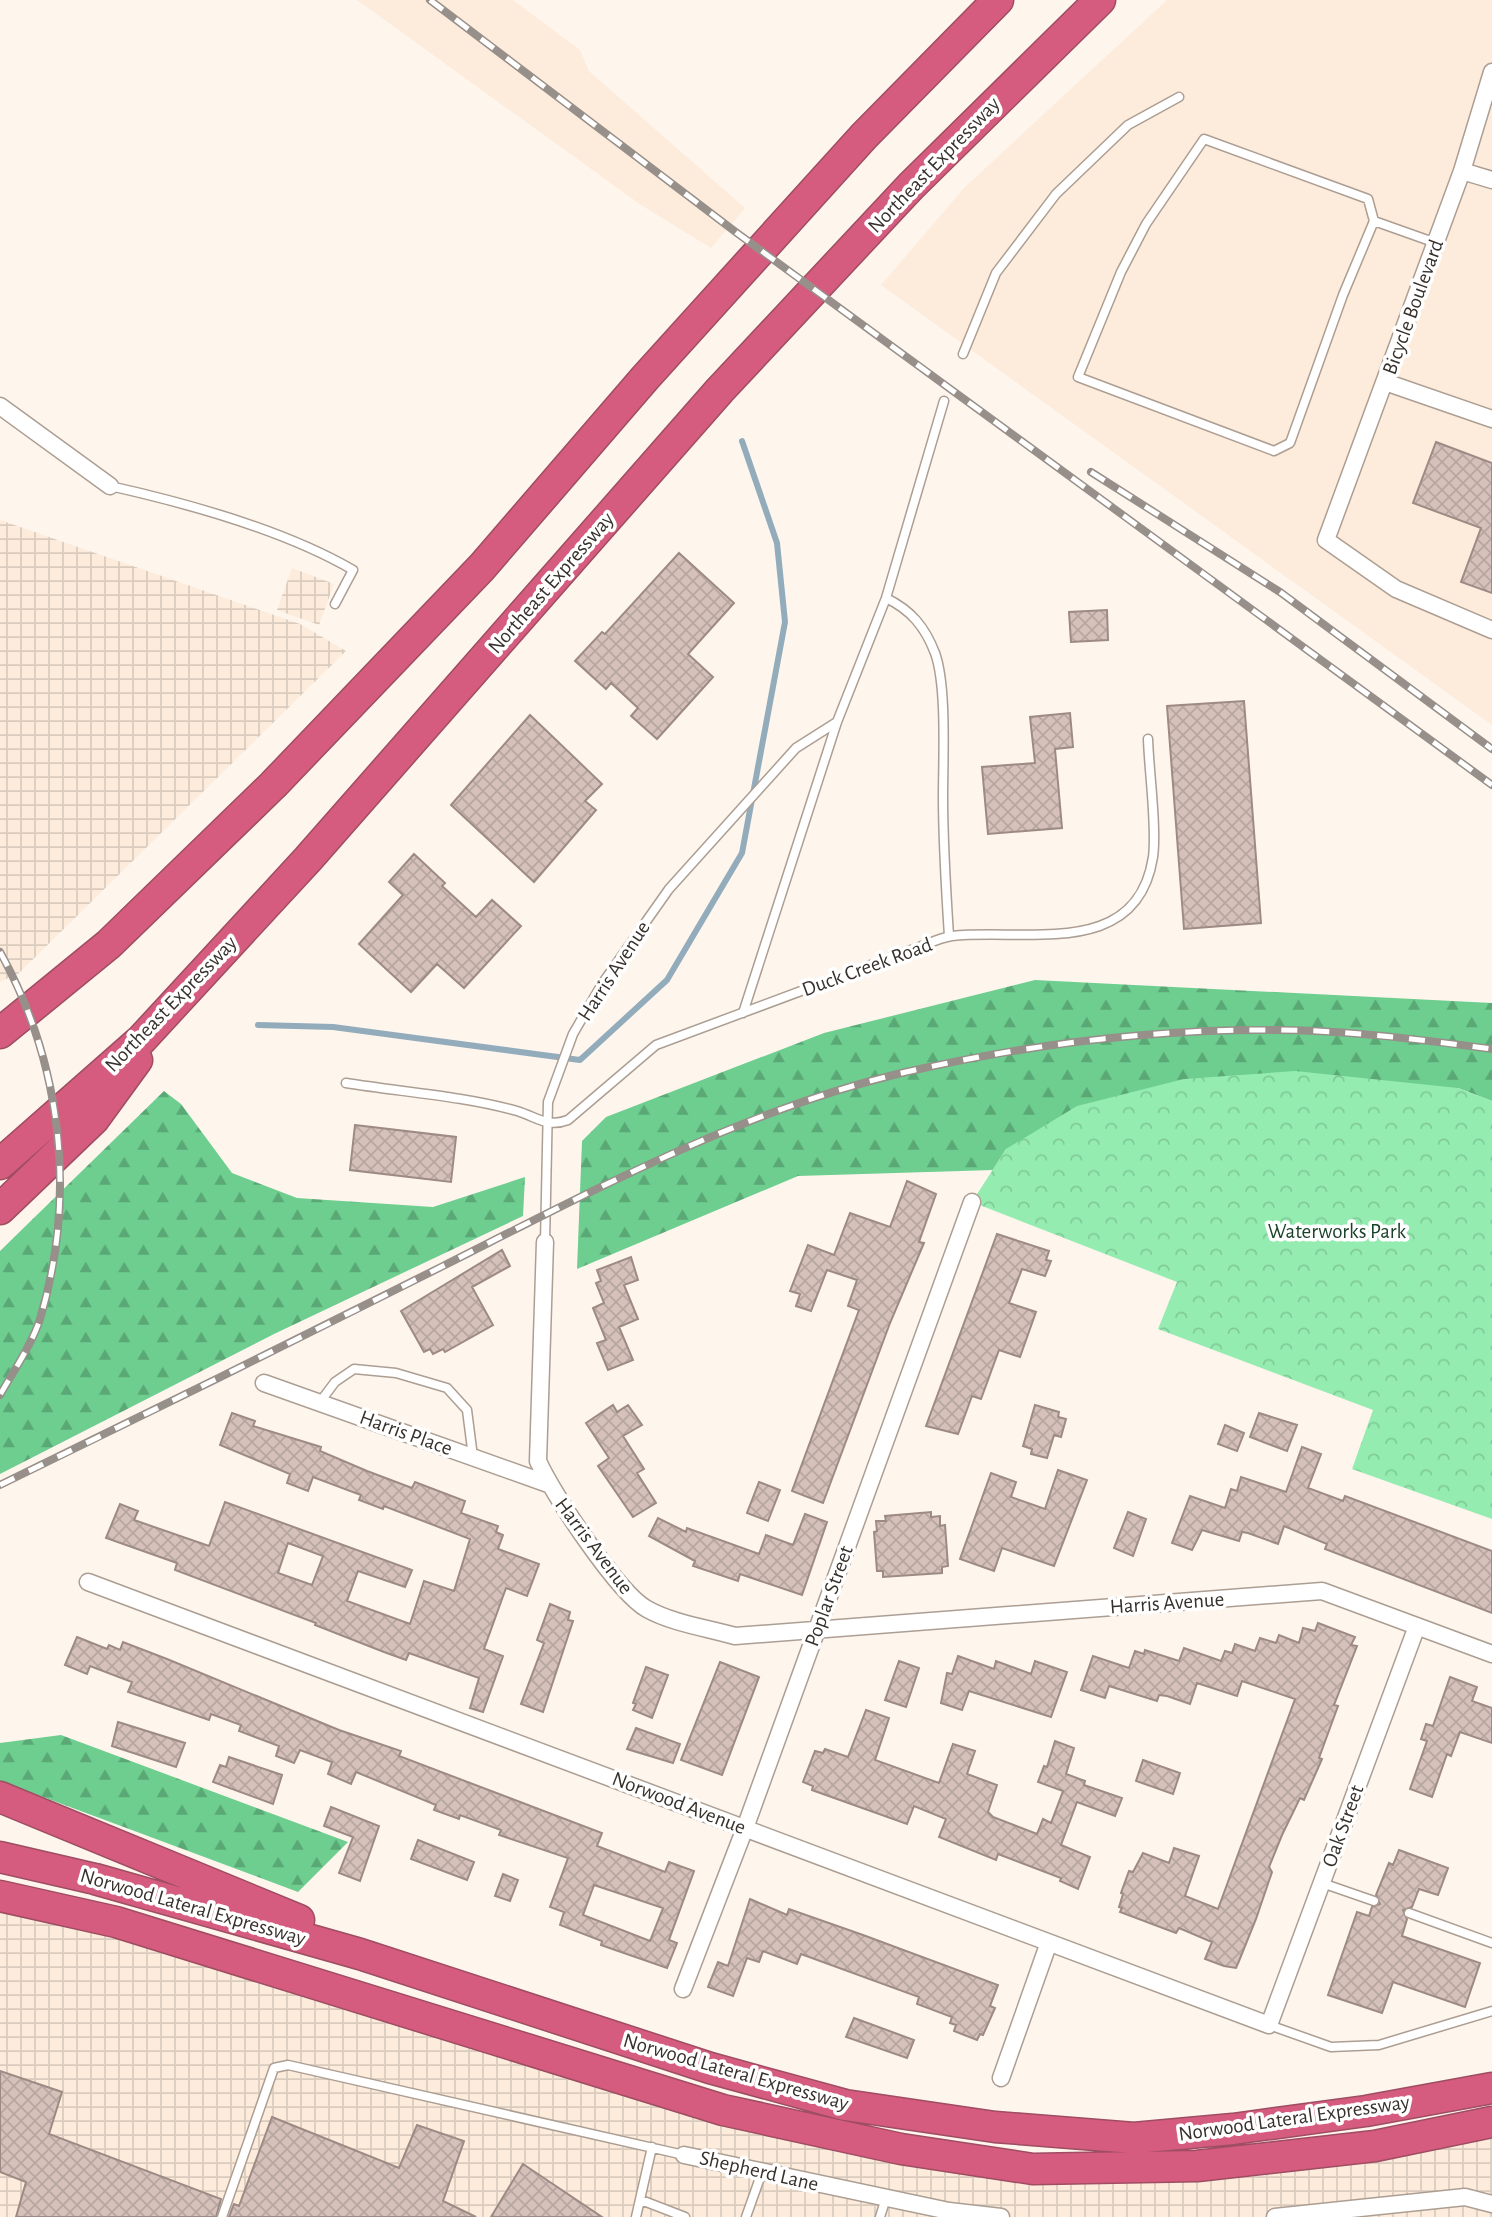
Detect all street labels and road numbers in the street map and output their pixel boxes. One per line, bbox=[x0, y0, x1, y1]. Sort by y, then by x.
street label: Northeast Expressway bbox=[864, 93, 1004, 237]
street label: Bicycle Boulevard bbox=[1379, 236, 1447, 377]
street label: Northeast Expressway bbox=[484, 508, 618, 658]
street label: Harris Avenue bbox=[574, 917, 654, 1025]
street label: Northeast Expressway bbox=[101, 932, 241, 1076]
street label: Duck Creek Road bbox=[799, 934, 935, 1000]
street label: Harris Place bbox=[357, 1407, 455, 1459]
street label: Harris Avenue bbox=[551, 1494, 637, 1598]
street label: Poplar Street bbox=[801, 1543, 857, 1649]
street label: Harris Avenue bbox=[1109, 1589, 1225, 1617]
street label: Norwood Avenue bbox=[609, 1768, 749, 1838]
street label: Oak Street bbox=[1319, 1782, 1368, 1870]
street label: Norwood Lateral Expressway bbox=[78, 1865, 308, 1949]
street label: Norwood Lateral Expressway bbox=[621, 2030, 851, 2114]
street label: Norwood Lateral Expressway bbox=[1177, 2091, 1411, 2145]
street label: Shepherd Lane bbox=[697, 2147, 821, 2195]

